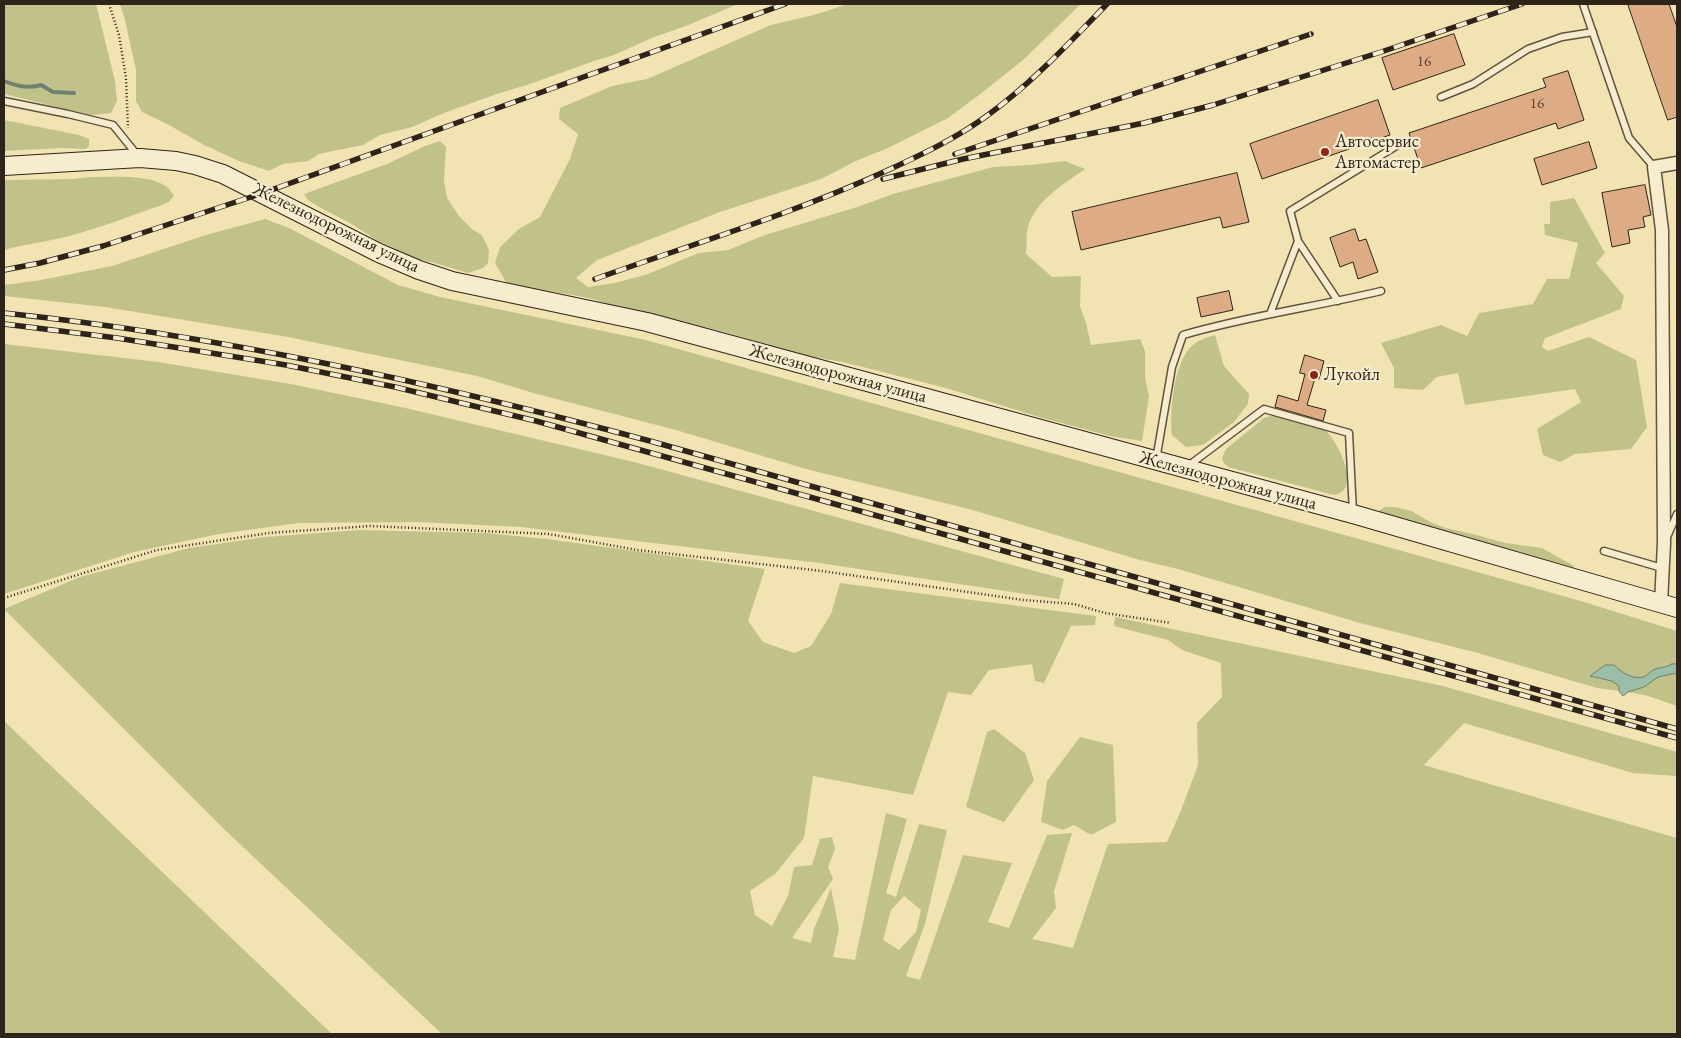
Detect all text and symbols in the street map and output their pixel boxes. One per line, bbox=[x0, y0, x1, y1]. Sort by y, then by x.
house number: 16 bbox=[1417, 53, 1431, 71]
house number: 16 bbox=[1530, 95, 1544, 113]
place label: Автосервис Автомастер bbox=[1335, 131, 1421, 173]
marker: Автосервис Автомастер bbox=[1319, 146, 1331, 158]
street label: Железнодорожная улица bbox=[249, 178, 423, 278]
street label: Железнодорожная улица bbox=[747, 340, 929, 408]
place label: Лукойл bbox=[1324, 364, 1380, 386]
marker: Лукойл bbox=[1308, 369, 1320, 381]
street label: Железнодорожная улица bbox=[1137, 447, 1319, 515]

